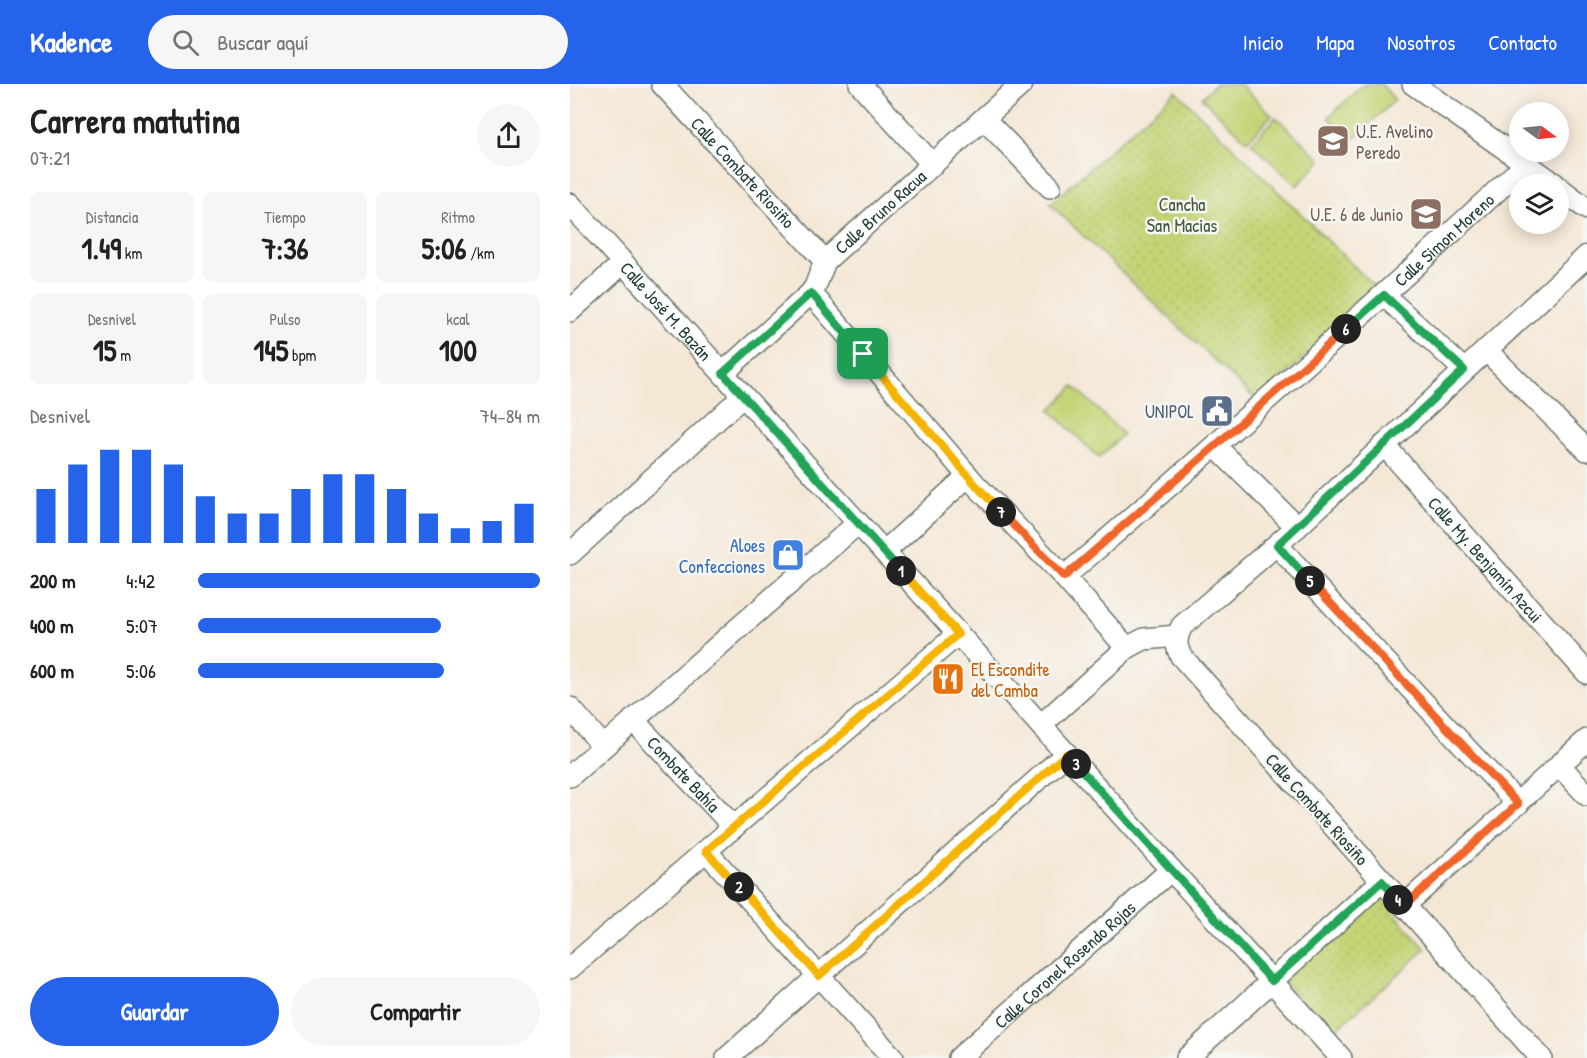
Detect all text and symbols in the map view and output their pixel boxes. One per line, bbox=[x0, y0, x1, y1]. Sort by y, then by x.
search box bbox=[148, 15, 568, 69]
text: Kadence bbox=[30, 23, 112, 61]
icon: search bbox=[169, 26, 202, 59]
text: Buscar aquí bbox=[217, 27, 309, 57]
text: Inicio bbox=[1243, 28, 1283, 57]
text: Mapa bbox=[1316, 28, 1354, 57]
text: Nosotros bbox=[1387, 28, 1455, 57]
text: Contacto bbox=[1488, 28, 1557, 57]
text: Carrera matutina bbox=[30, 99, 239, 143]
north arrow bbox=[1509, 102, 1569, 162]
map controls bbox=[1509, 102, 1569, 234]
button: share bbox=[477, 104, 540, 167]
street label: Calle Combate Riosiño bbox=[686, 111, 801, 233]
place label: U.E. Avelino Peredo bbox=[1356, 119, 1433, 165]
school or university icon: U.E. Avelino Peredo bbox=[1315, 123, 1351, 159]
text: 07:21 bbox=[30, 144, 70, 171]
street label: Calle Bruno Racua bbox=[829, 164, 931, 259]
button: layers bbox=[1509, 174, 1569, 234]
street label: Calle Simon Moreno bbox=[1388, 187, 1499, 292]
park label: Cancha San Macias bbox=[1147, 192, 1217, 238]
school or university icon: U.E. 6 de Junio bbox=[1408, 196, 1444, 232]
place label: U.E. 6 de Junio bbox=[1310, 202, 1403, 227]
text: Distancia bbox=[86, 206, 138, 228]
text: Tiempo bbox=[264, 206, 306, 228]
text: Ritmo bbox=[441, 206, 475, 228]
text: 1.49 bbox=[82, 228, 121, 268]
text: 7:36 bbox=[261, 228, 309, 268]
text: 5:06 bbox=[421, 228, 467, 268]
text: km bbox=[121, 242, 142, 264]
text: /km bbox=[467, 242, 495, 264]
street label: Calle José M. Bazán bbox=[615, 256, 718, 366]
text: Desnivel bbox=[88, 308, 136, 330]
text: Pulso bbox=[270, 308, 300, 330]
text: kcal bbox=[446, 308, 470, 330]
pin: 6 bbox=[1331, 314, 1361, 344]
text: 6 bbox=[1343, 318, 1349, 340]
pin bbox=[837, 328, 888, 379]
text: 15 bbox=[93, 330, 117, 370]
text: 145 bbox=[254, 330, 288, 370]
text: 100 bbox=[439, 330, 477, 370]
icon: arrive bbox=[846, 337, 879, 370]
text: m bbox=[117, 344, 131, 366]
text: bpm bbox=[288, 344, 316, 366]
public building icon: UNIPOL bbox=[1199, 393, 1235, 429]
place label: UNIPOL bbox=[1145, 399, 1194, 424]
text: Desnivel bbox=[30, 402, 90, 429]
text: 74–84 m bbox=[480, 402, 540, 429]
street label: Calle My. Benjamín Azcui bbox=[1423, 491, 1549, 628]
pin: 7 bbox=[986, 497, 1016, 527]
text: 7 bbox=[997, 501, 1005, 523]
place label: Aloes Confecciones bbox=[679, 533, 765, 579]
shop icon: Aloes Confecciones bbox=[770, 537, 806, 573]
pin: 1 bbox=[886, 556, 916, 586]
text: 1 bbox=[898, 560, 904, 582]
pin: 5 bbox=[1295, 566, 1325, 596]
text: 200 m bbox=[30, 567, 75, 594]
text: 4:42 bbox=[126, 567, 155, 594]
text: 5 bbox=[1307, 570, 1313, 592]
text: 400 m bbox=[30, 612, 74, 639]
text: 5:07 bbox=[126, 612, 158, 639]
text: 600 m bbox=[30, 657, 74, 684]
text: 5:06 bbox=[126, 657, 156, 684]
place label: El Escondite del Camba bbox=[971, 657, 1050, 703]
restaurant icon: El Escondite del Camba bbox=[930, 661, 966, 697]
street label: Combate Bahía bbox=[642, 730, 726, 817]
street label: Calle Combate Riosiño bbox=[1260, 747, 1374, 871]
pin: 3 bbox=[1061, 749, 1091, 779]
text: 3 bbox=[1072, 753, 1080, 775]
pin: 2 bbox=[724, 872, 754, 902]
text: 2 bbox=[735, 876, 743, 898]
pin: 4 bbox=[1383, 885, 1413, 915]
text: 4 bbox=[1395, 889, 1401, 911]
street label: Calle Coronel Rosendo Rojas bbox=[988, 895, 1141, 1034]
button: Guardar bbox=[30, 977, 279, 1046]
button: Compartir bbox=[291, 977, 540, 1046]

